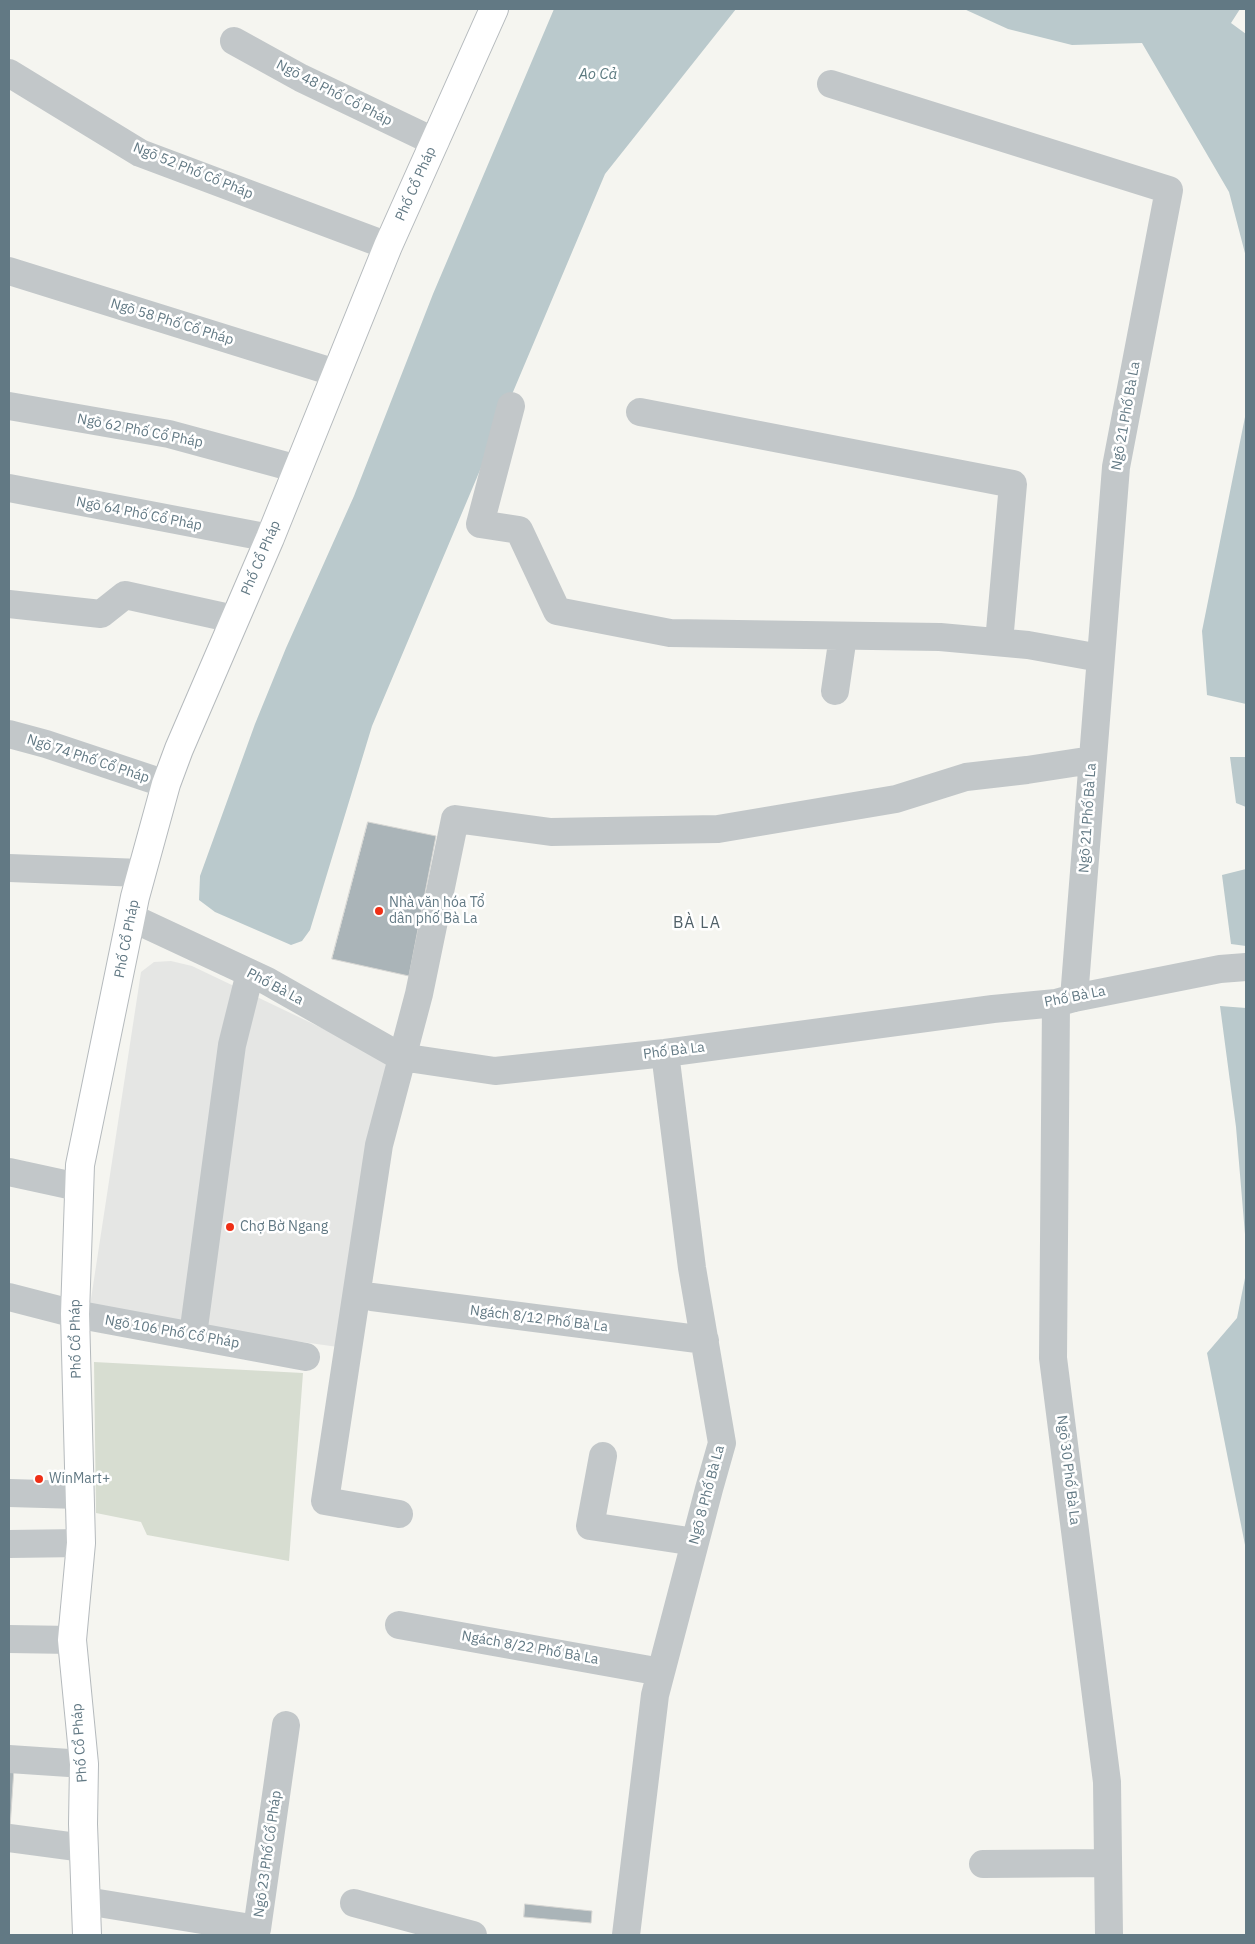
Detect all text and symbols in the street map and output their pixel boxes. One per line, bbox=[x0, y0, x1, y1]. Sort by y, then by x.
street label: Ngõ 48 Phố Cổ Pháp bbox=[273, 56, 395, 130]
water label: Ao Cả bbox=[579, 66, 617, 84]
street label: Ngõ 52 Phố Cổ Pháp bbox=[131, 139, 255, 203]
street label: Phố Cổ Pháp bbox=[392, 144, 440, 224]
street label: Ngõ 58 Phố Cổ Pháp bbox=[108, 295, 236, 349]
street label: Ngõ 21 Phố Bà La bbox=[1108, 360, 1144, 472]
street label: Ngõ 62 Phố Cổ Pháp bbox=[76, 411, 204, 451]
street label: Ngõ 64 Phố Cổ Pháp bbox=[75, 494, 203, 534]
street label: Phố Cổ Pháp bbox=[238, 518, 284, 598]
street label: Ngõ 74 Phố Cổ Pháp bbox=[25, 731, 151, 787]
street label: Ngõ 21 Phố Bà La bbox=[1076, 762, 1100, 874]
place label: Nhà văn hóa Tổ dân phố Bà La bbox=[389, 895, 485, 928]
street label: Phố Cổ Pháp bbox=[111, 898, 143, 980]
marker: Nhà văn hóa Tổ dân phố Bà La bbox=[373, 905, 385, 917]
district label: BÀ LA bbox=[672, 913, 722, 933]
street label: Phố Bà La bbox=[244, 965, 306, 1009]
street label: Phố Bà La bbox=[1043, 983, 1107, 1011]
street label: Phố Bà La bbox=[642, 1039, 706, 1063]
place label: Chợ Bờ Ngang bbox=[240, 1219, 328, 1235]
marker: Chợ Bờ Ngang bbox=[224, 1221, 236, 1233]
street label: Phố Cổ Pháp bbox=[67, 1299, 85, 1379]
street label: Ngách 8/12 Phố Bà La bbox=[469, 1302, 609, 1336]
street label: Ngõ 106 Phố Cổ Pháp bbox=[103, 1312, 241, 1352]
street label: Ngõ 30 Phố Bà La bbox=[1053, 1414, 1083, 1526]
street label: Ngõ 8 Phố Bà La bbox=[686, 1444, 728, 1546]
place label: WinMart+ bbox=[49, 1471, 110, 1487]
marker: WinMart+ bbox=[33, 1473, 45, 1485]
street label: Ngách 8/22 Phố Bà La bbox=[460, 1628, 600, 1668]
street label: Phố Cổ Pháp bbox=[69, 1703, 91, 1783]
street label: Ngõ 23 Phố Cổ Pháp bbox=[251, 1790, 285, 1918]

